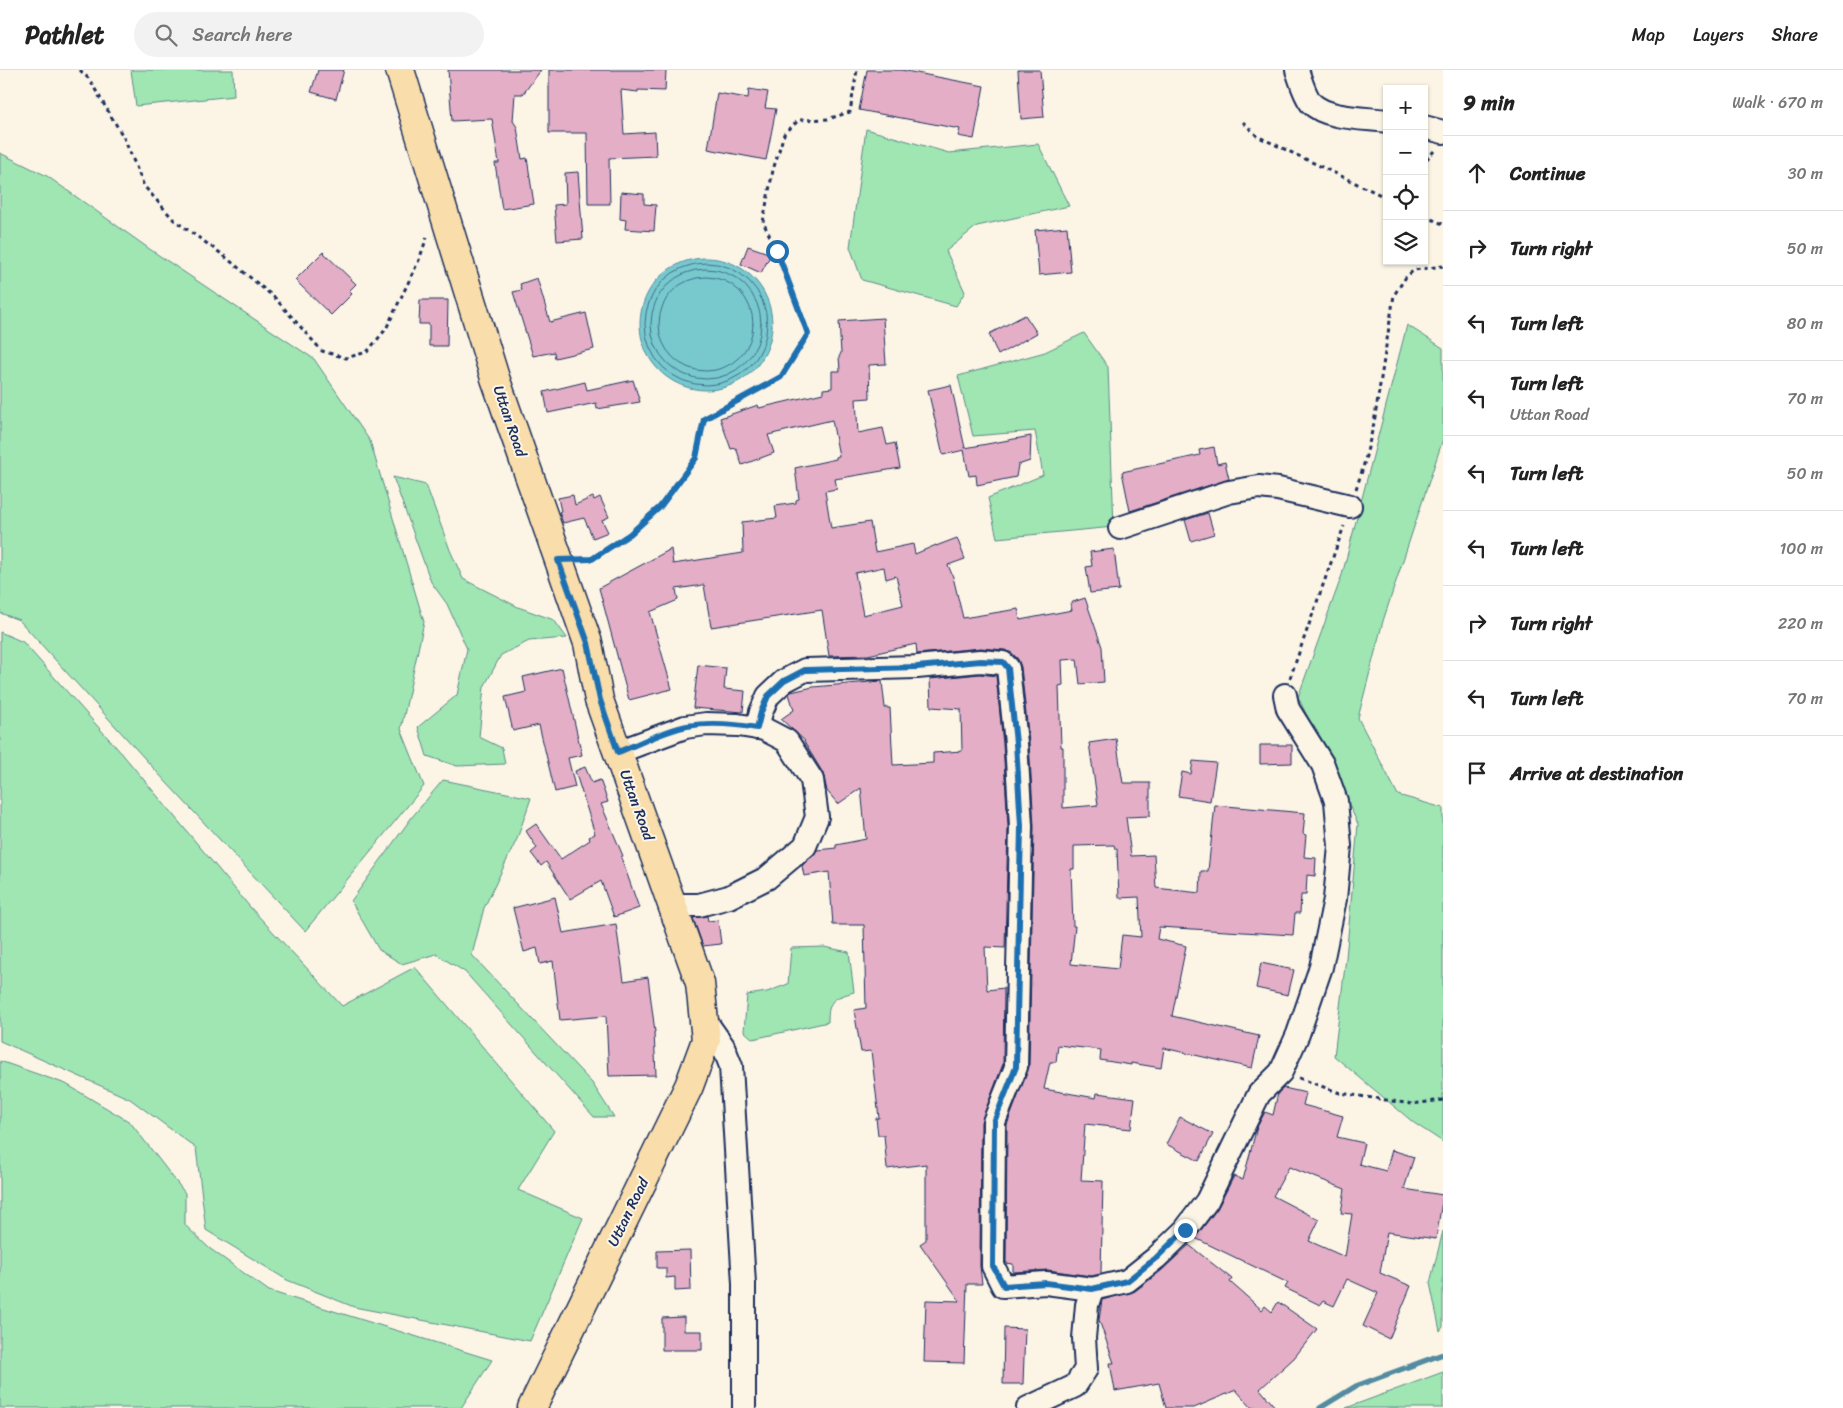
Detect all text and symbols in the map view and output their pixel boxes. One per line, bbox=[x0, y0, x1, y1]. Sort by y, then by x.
search box bbox=[134, 12, 484, 57]
text: Pathlet bbox=[25, 14, 104, 56]
text: Search here bbox=[192, 18, 292, 51]
text: Map bbox=[1632, 19, 1665, 51]
text: Layers bbox=[1693, 19, 1744, 51]
text: Share bbox=[1772, 19, 1818, 51]
icon: search bbox=[152, 21, 180, 49]
text: 9 min bbox=[1463, 84, 1515, 122]
map controls bbox=[1383, 85, 1428, 265]
button: + bbox=[1383, 85, 1428, 130]
text: Walk · 670 m bbox=[1732, 88, 1823, 117]
button: − bbox=[1383, 130, 1428, 175]
text: Continue bbox=[1510, 157, 1586, 190]
icon: ahead bbox=[1463, 159, 1491, 187]
text: 30 m bbox=[1788, 159, 1823, 188]
button: locate bbox=[1383, 175, 1428, 220]
button: layers bbox=[1383, 220, 1428, 265]
text: Turn right bbox=[1510, 232, 1592, 265]
icon: right bbox=[1463, 234, 1491, 262]
text: 50 m bbox=[1787, 234, 1823, 263]
route start bbox=[766, 240, 789, 263]
text: Turn left bbox=[1510, 307, 1583, 340]
icon: left bbox=[1463, 309, 1491, 337]
text: 80 m bbox=[1787, 309, 1823, 338]
text: Turn left bbox=[1510, 367, 1583, 400]
street label: Uttan Road bbox=[486, 382, 535, 461]
icon: left bbox=[1463, 384, 1491, 412]
text: 70 m bbox=[1787, 384, 1823, 413]
text: Uttan Road bbox=[1510, 400, 1589, 429]
text: Turn left bbox=[1510, 457, 1583, 490]
icon: left bbox=[1463, 459, 1491, 487]
text: 50 m bbox=[1787, 459, 1823, 488]
text: Turn left bbox=[1510, 532, 1583, 565]
icon: left bbox=[1463, 534, 1491, 562]
text: 100 m bbox=[1779, 534, 1823, 563]
text: Turn right bbox=[1510, 607, 1592, 640]
icon: right bbox=[1463, 609, 1491, 637]
text: 220 m bbox=[1778, 609, 1823, 638]
text: Turn left bbox=[1510, 682, 1583, 715]
icon: left bbox=[1463, 684, 1491, 712]
text: 70 m bbox=[1787, 684, 1823, 713]
text: Arrive at destination bbox=[1510, 757, 1683, 790]
icon: arrive bbox=[1463, 759, 1491, 787]
street label: Uttan Road bbox=[612, 766, 662, 845]
street label: Uttan Road bbox=[600, 1172, 656, 1251]
route end bbox=[1174, 1219, 1197, 1242]

